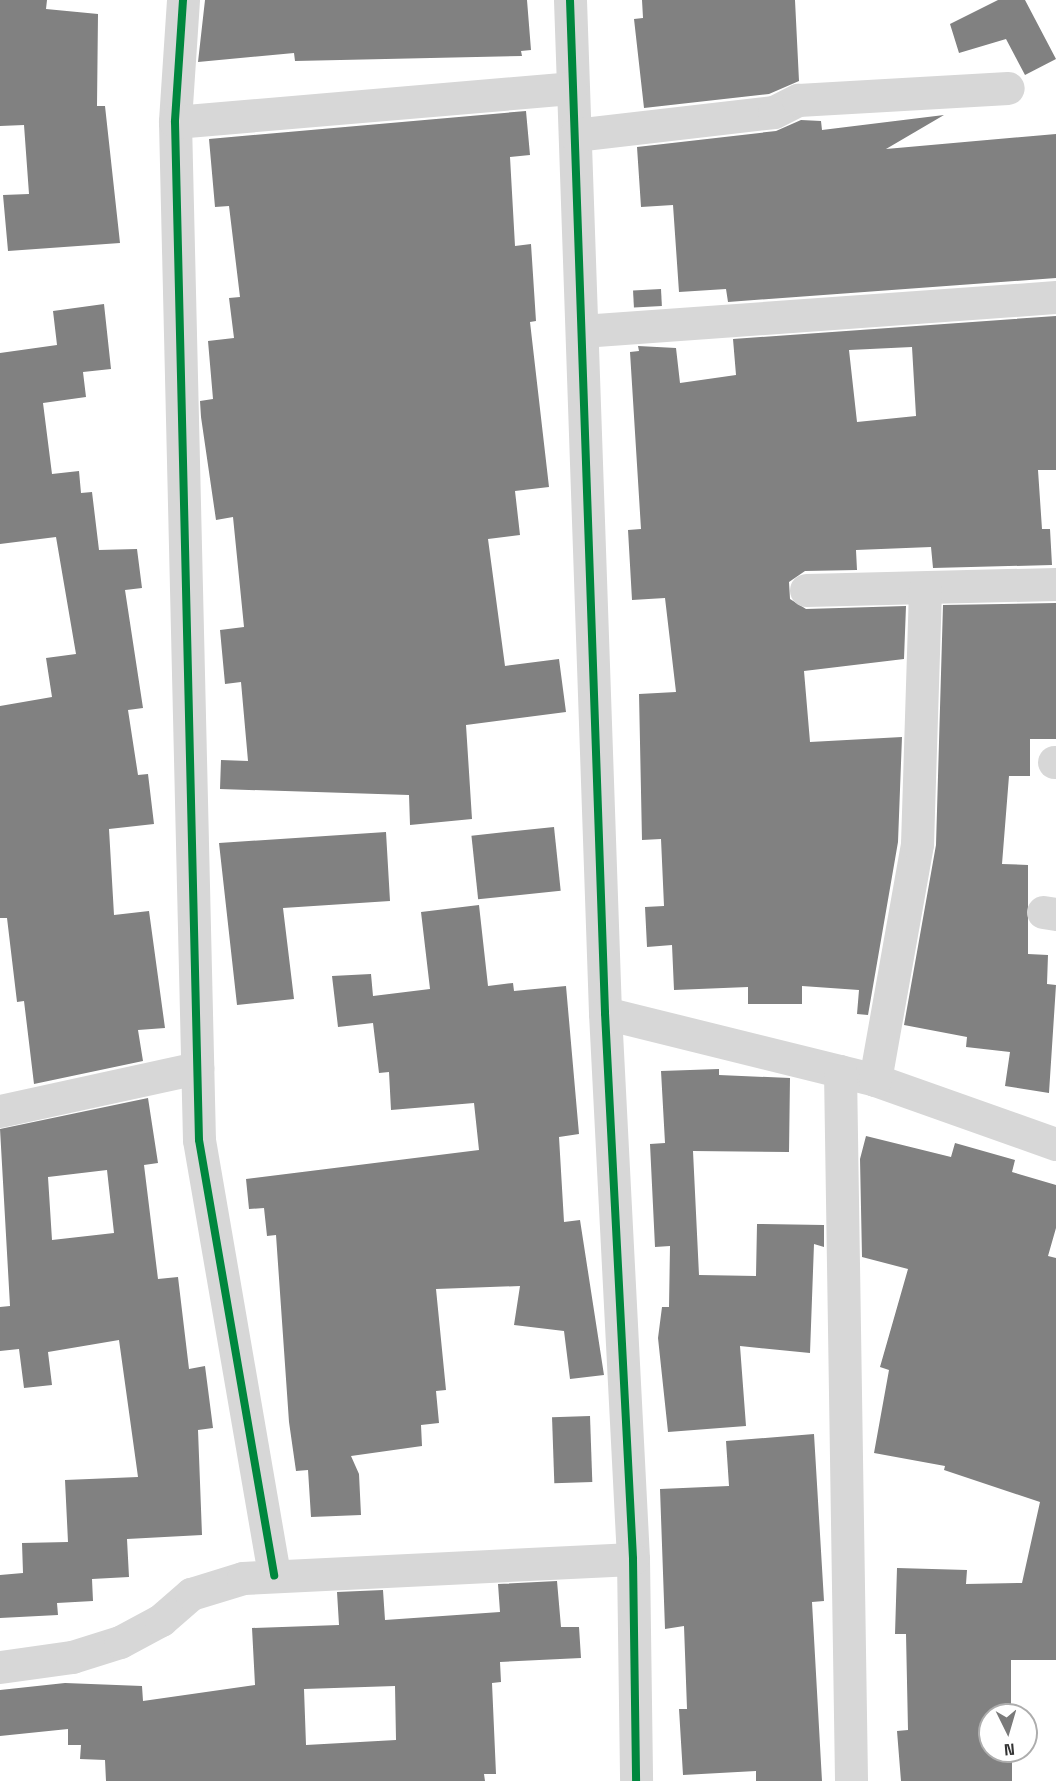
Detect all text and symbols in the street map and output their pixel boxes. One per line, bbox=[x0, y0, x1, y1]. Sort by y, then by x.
north arrow bbox=[978, 1703, 1038, 1763]
text: N bbox=[1003, 1739, 1016, 1760]

